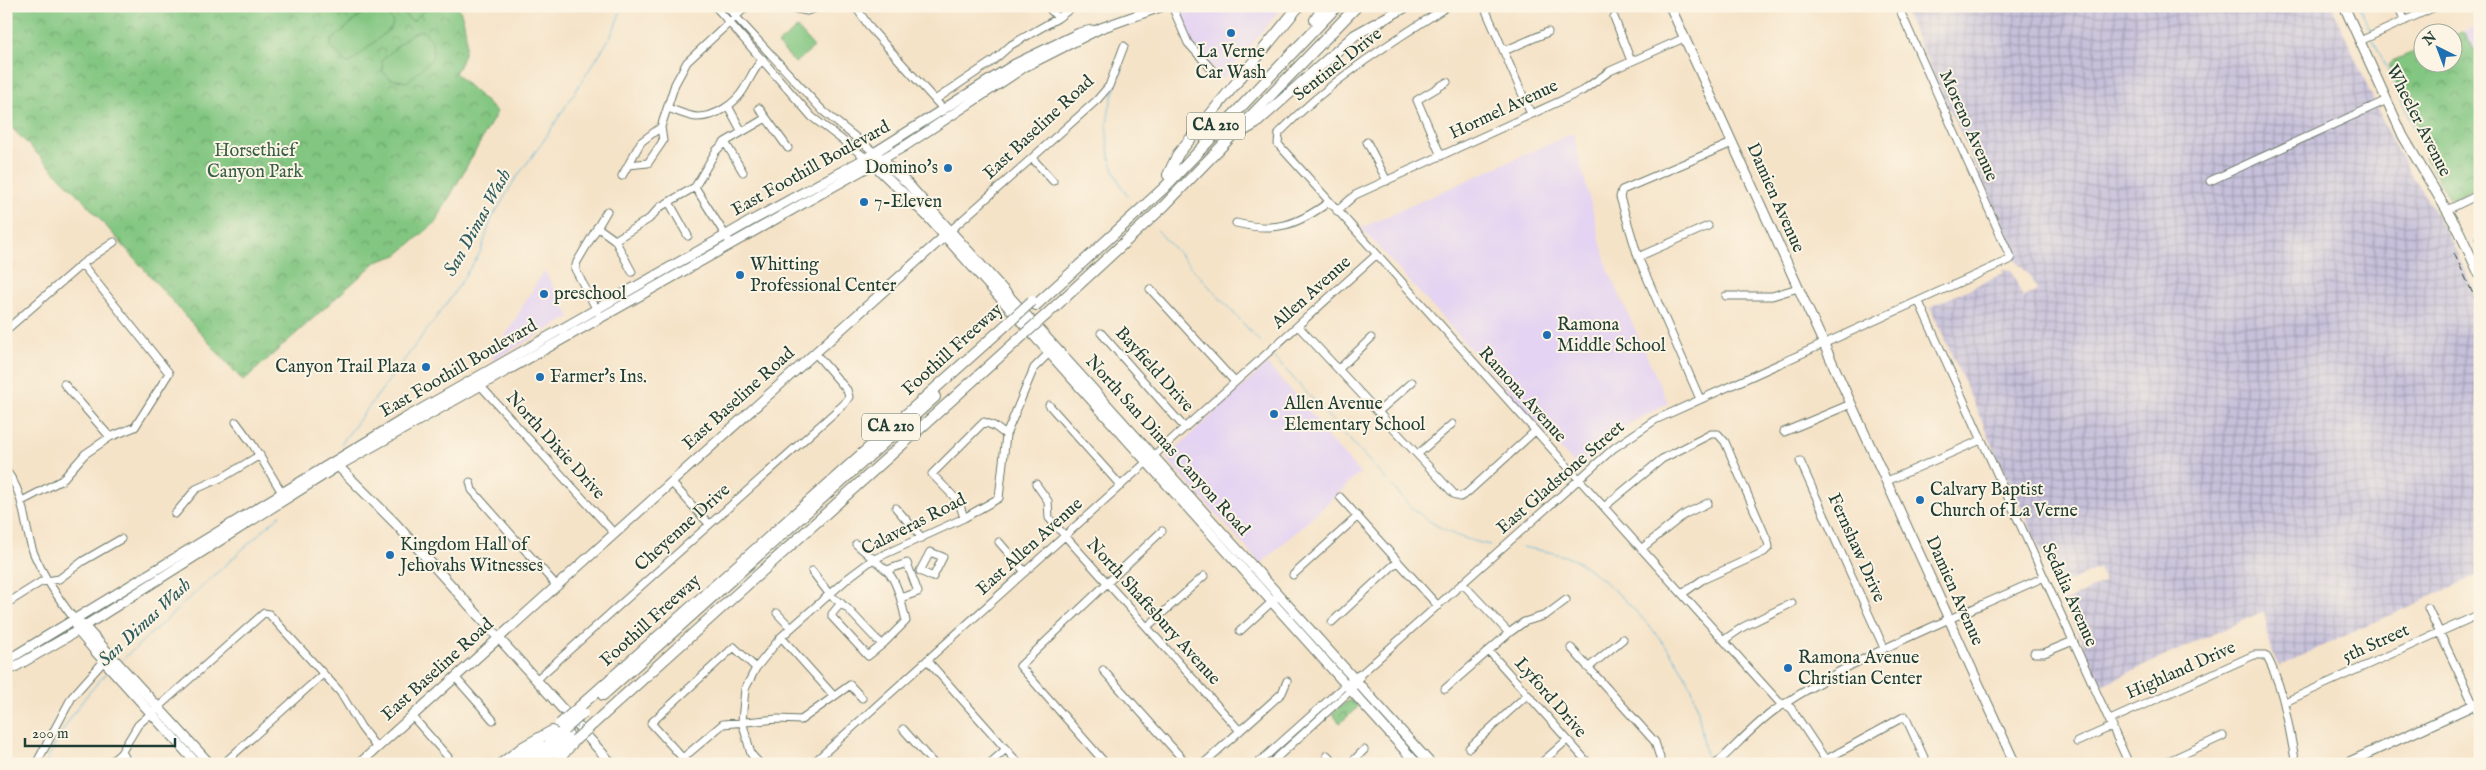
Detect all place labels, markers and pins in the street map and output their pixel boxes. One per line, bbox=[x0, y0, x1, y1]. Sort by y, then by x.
marker: La Verne Car Wash bbox=[1225, 27, 1237, 39]
place label: La Verne Car Wash bbox=[1196, 41, 1267, 85]
place label: Domino's bbox=[865, 157, 938, 180]
marker: Domino's bbox=[942, 162, 954, 174]
place label: 7-Eleven bbox=[874, 191, 943, 214]
marker: 7-Eleven bbox=[858, 196, 870, 208]
place label: Whitting Professional Center bbox=[750, 254, 897, 298]
marker: Whitting Professional Center bbox=[734, 269, 746, 281]
place label: preschool bbox=[554, 283, 626, 306]
marker: preschool bbox=[538, 288, 550, 300]
place label: Ramona Middle School bbox=[1557, 314, 1666, 358]
marker: Ramona Middle School bbox=[1541, 329, 1553, 341]
place label: Canyon Trail Plaza bbox=[275, 356, 416, 379]
marker: Canyon Trail Plaza bbox=[420, 361, 432, 373]
place label: Farmer's Ins. bbox=[550, 366, 647, 389]
marker: Farmer's Ins. bbox=[534, 371, 546, 383]
place label: Allen Avenue Elementary School bbox=[1283, 393, 1425, 437]
marker: Allen Avenue Elementary School bbox=[1268, 408, 1280, 420]
place label: Calvary Baptist Church of La Verne bbox=[1930, 479, 2078, 523]
marker: Calvary Baptist Church of La Verne bbox=[1914, 494, 1926, 506]
place label: Kingdom Hall of Jehovahs Witnesses bbox=[398, 534, 543, 578]
marker: Kingdom Hall of Jehovahs Witnesses bbox=[384, 549, 396, 561]
place label: Ramona Avenue Christian Center bbox=[1798, 647, 1923, 691]
marker: Ramona Avenue Christian Center bbox=[1782, 662, 1794, 674]

